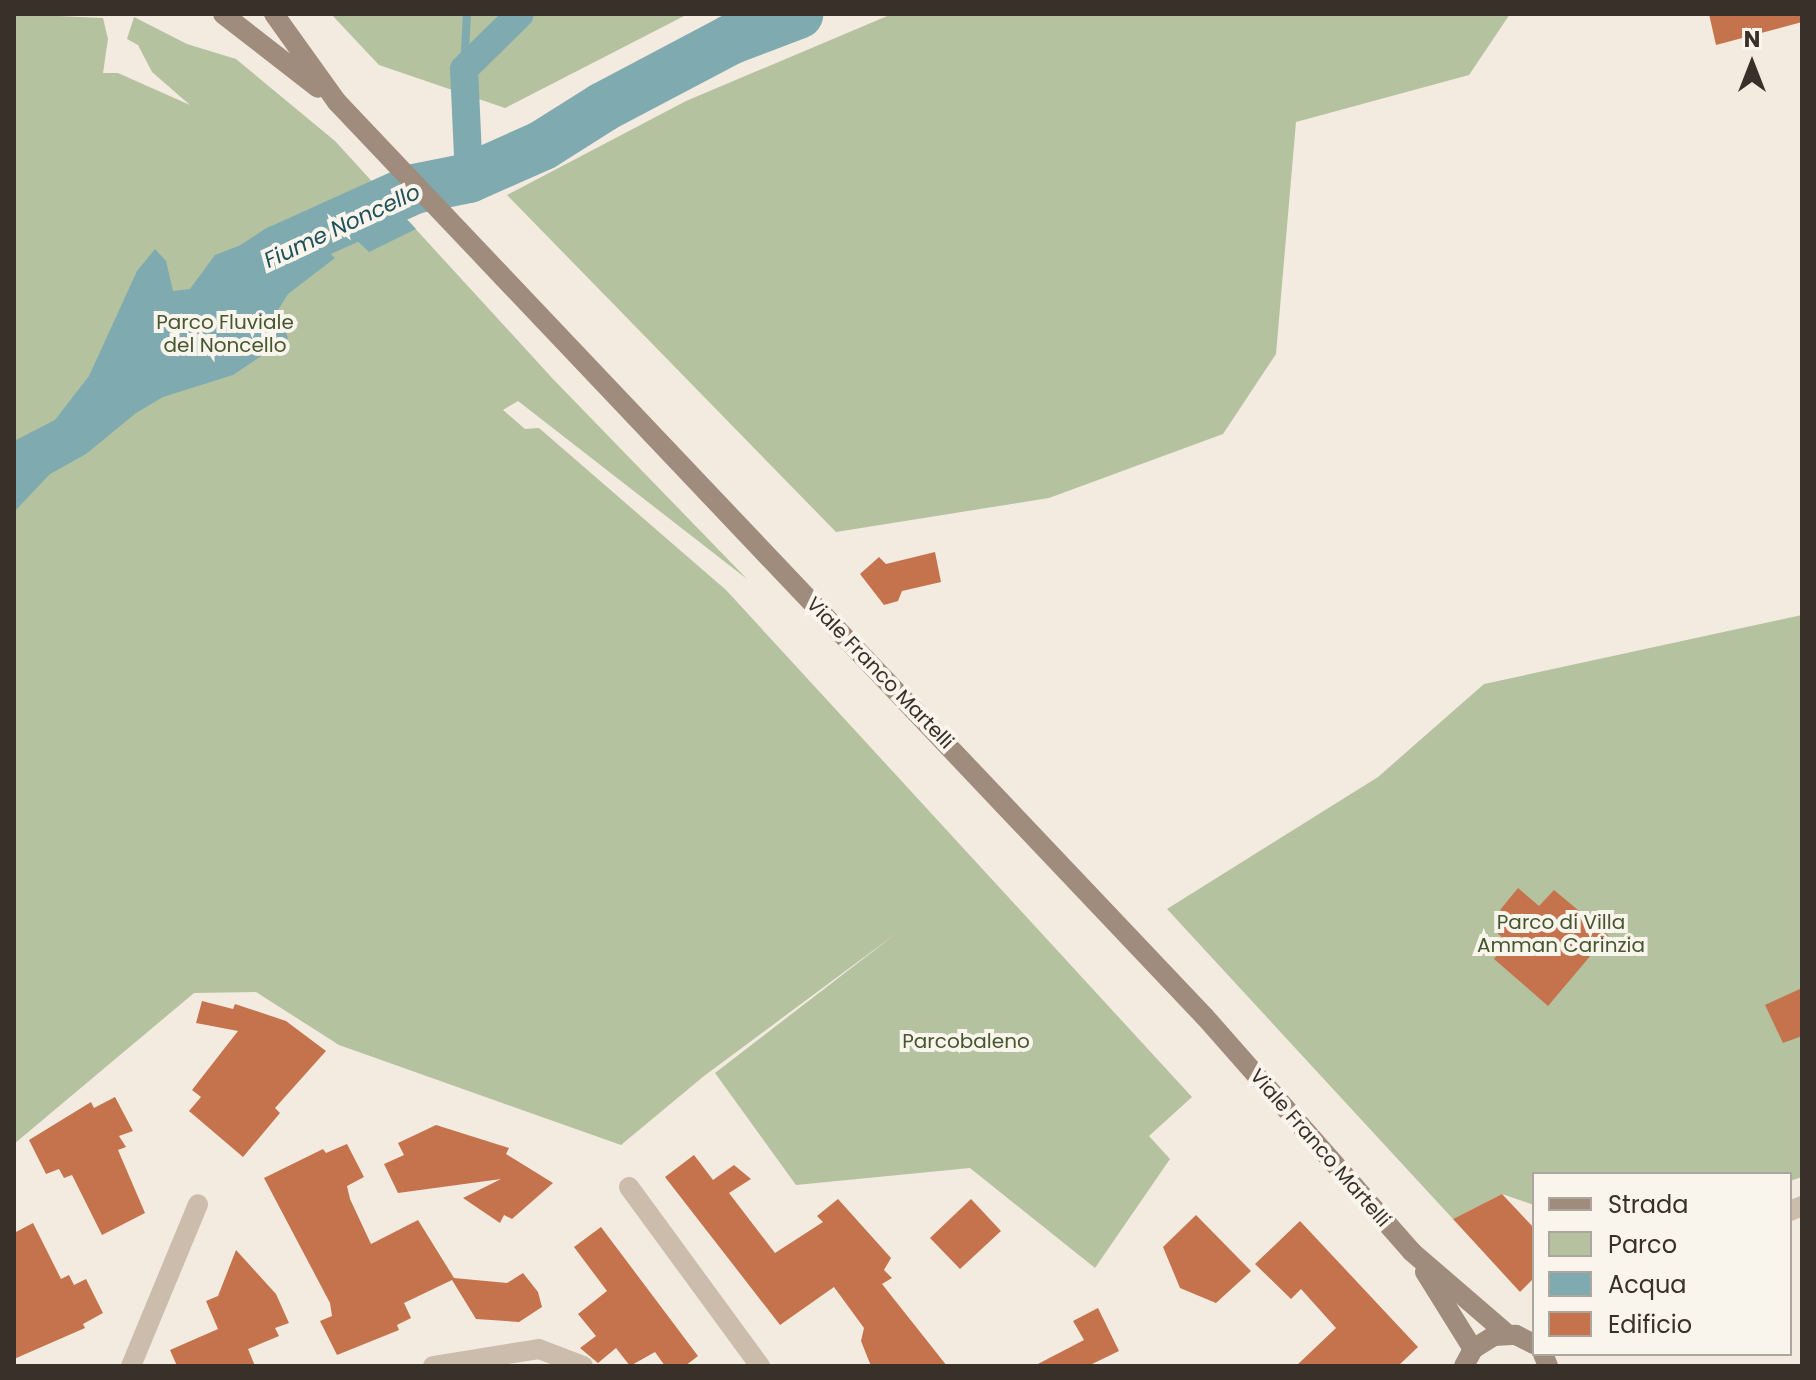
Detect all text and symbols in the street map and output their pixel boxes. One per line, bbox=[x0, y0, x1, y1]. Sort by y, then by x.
north arrow bbox=[1712, 24, 1792, 104]
text: N bbox=[1744, 24, 1760, 55]
water label: Fiume Noncello bbox=[260, 178, 424, 274]
park label: Parco Fluviale del Noncello bbox=[156, 310, 294, 357]
street label: Viale Franco Martelli bbox=[801, 592, 959, 754]
park label: Parco di Villa Amman Carinzia bbox=[1477, 911, 1645, 958]
park label: Parcobaleno bbox=[902, 1029, 1030, 1053]
street label: Viale Franco Martelli bbox=[1245, 1064, 1395, 1232]
legend bbox=[1532, 1172, 1792, 1356]
text: Strada bbox=[1608, 1188, 1688, 1221]
text: Parco bbox=[1608, 1228, 1677, 1261]
text: Acqua bbox=[1608, 1268, 1687, 1301]
text: Edificio bbox=[1608, 1308, 1692, 1341]

